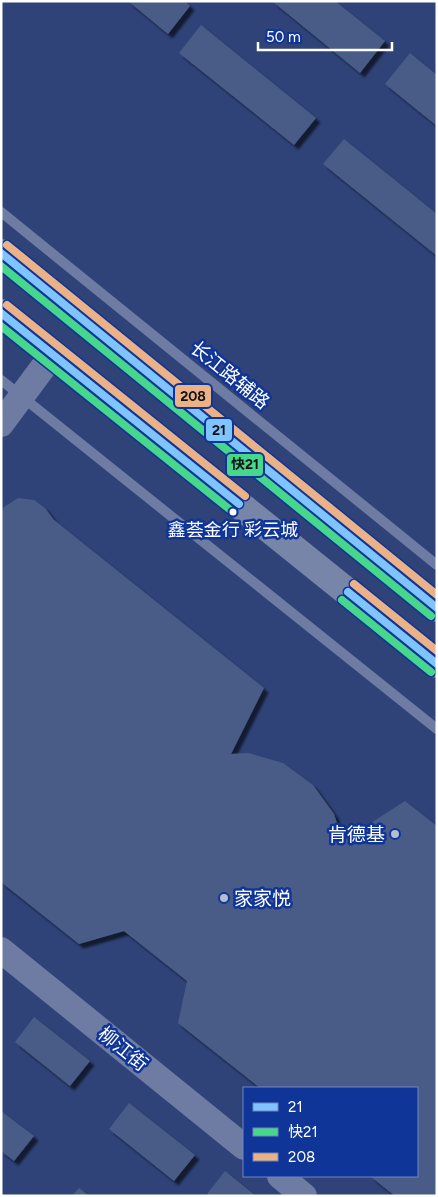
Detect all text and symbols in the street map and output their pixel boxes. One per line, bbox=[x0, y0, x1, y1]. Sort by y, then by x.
scale bar bbox=[258, 20, 392, 52]
text: 50 m bbox=[266, 28, 301, 46]
street label: 长江路辅路 bbox=[186, 336, 274, 414]
line badge: 208 bbox=[174, 384, 212, 408]
text: 208 bbox=[180, 388, 206, 405]
line badge: 21 bbox=[205, 418, 233, 442]
text: 21 bbox=[212, 422, 226, 439]
line badge: 快21 bbox=[226, 453, 264, 477]
text: 快21 bbox=[231, 456, 259, 473]
marker: 鑫荟金行 彩云城 bbox=[228, 507, 238, 517]
place label: 鑫荟金行 彩云城 bbox=[168, 519, 298, 541]
place label: 肯德基 bbox=[328, 823, 385, 846]
marker: 肯德基 bbox=[389, 828, 401, 840]
place label: 家家悦 bbox=[234, 887, 291, 910]
marker: 家家悦 bbox=[218, 892, 230, 904]
street label: 柳江街 bbox=[94, 1022, 152, 1076]
legend bbox=[243, 1087, 418, 1177]
text: 21 bbox=[288, 1098, 303, 1116]
text: 快21 bbox=[288, 1123, 318, 1141]
text: 208 bbox=[288, 1148, 315, 1166]

